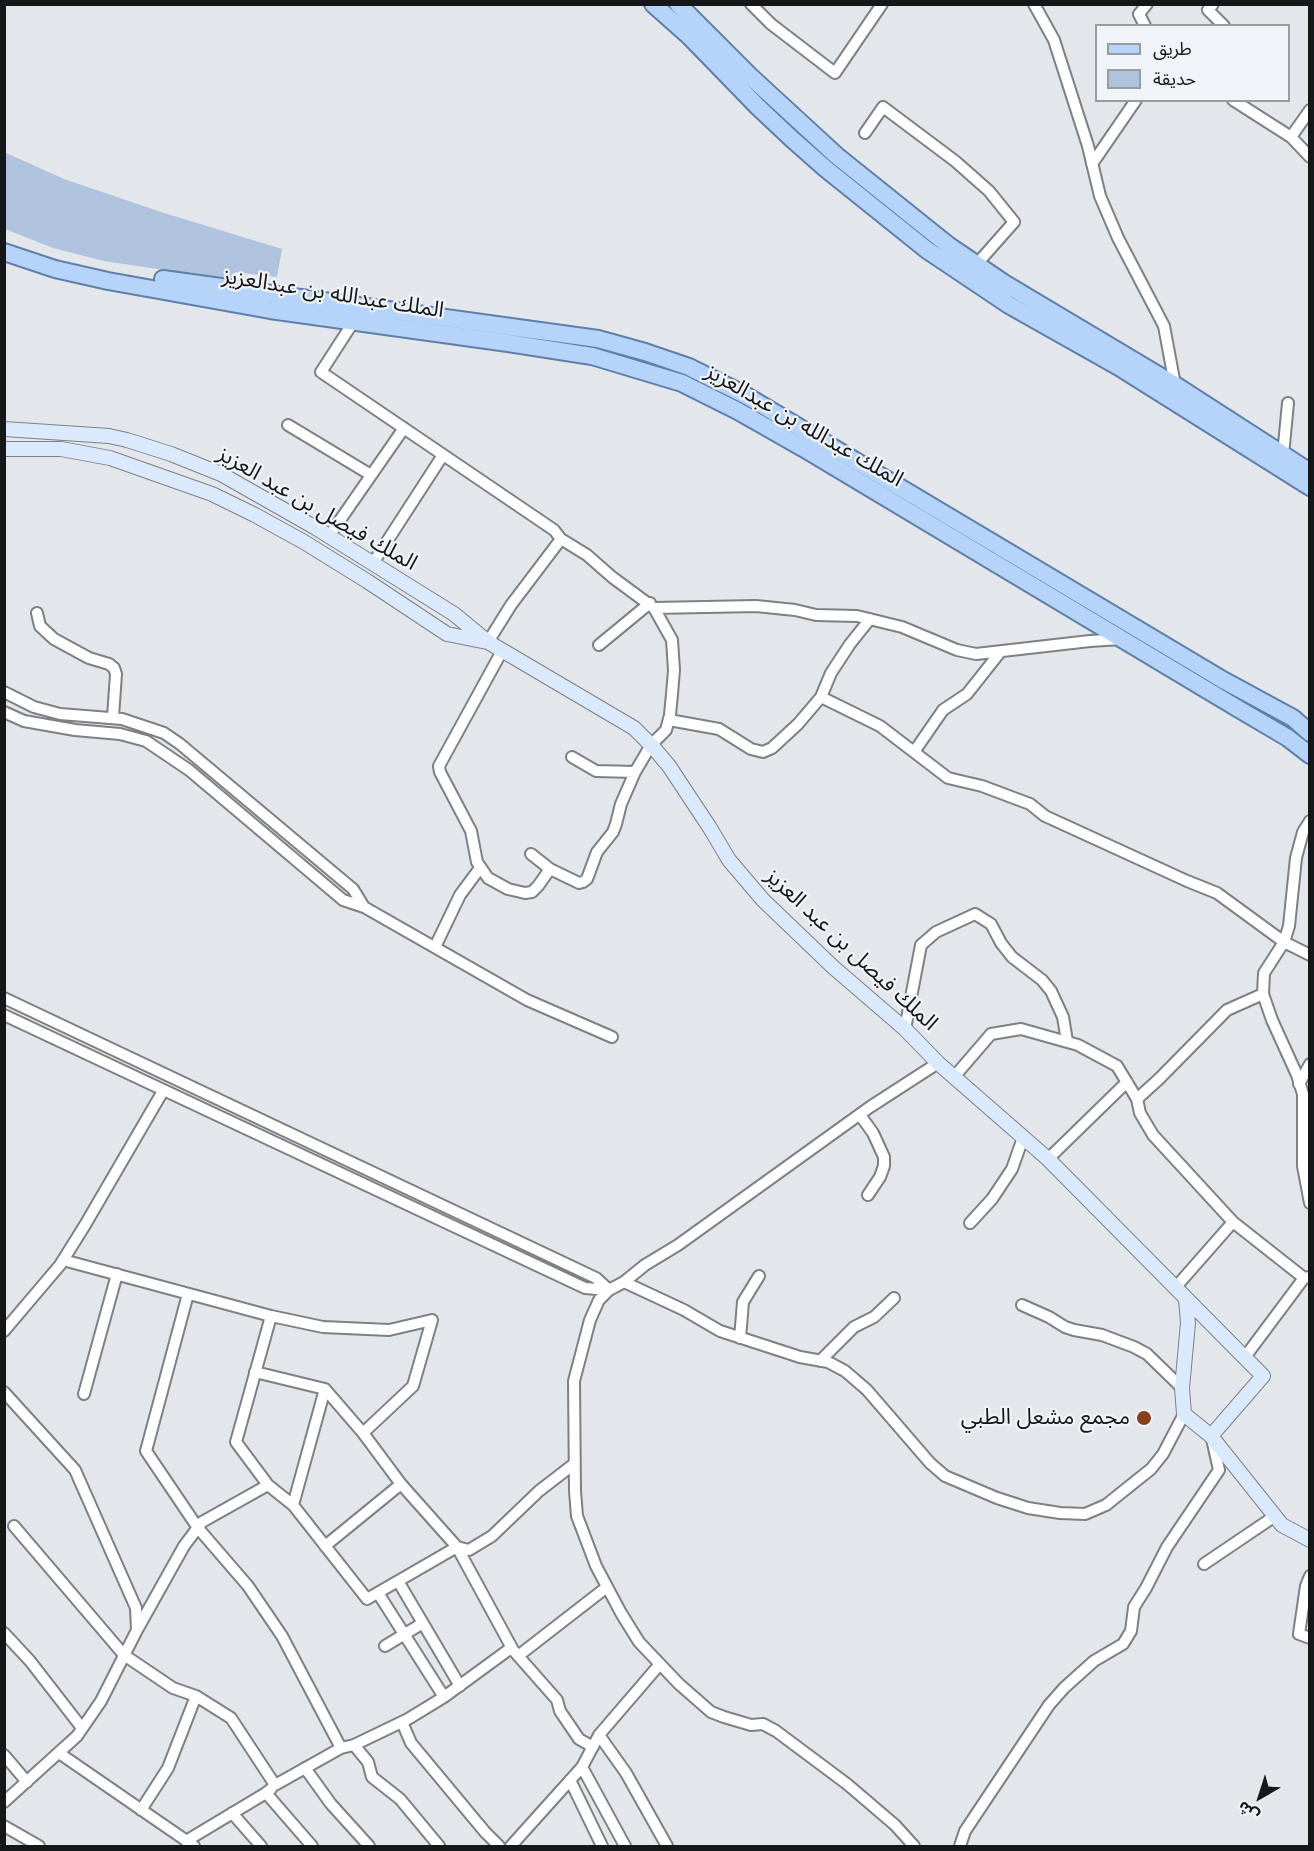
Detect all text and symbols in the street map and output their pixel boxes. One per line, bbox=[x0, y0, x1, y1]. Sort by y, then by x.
legend bbox=[1095, 24, 1290, 102]
text: طريق bbox=[1153, 37, 1192, 60]
text: حديقة bbox=[1153, 67, 1196, 90]
street label: الملك عبدالله بن عبدالعزيز bbox=[220, 263, 446, 325]
street label: الملك عبدالله بن عبدالعزيز bbox=[700, 359, 908, 493]
street label: الملك فيصل بن عبد العزيز bbox=[212, 441, 422, 577]
street label: الملك فيصل بن عبد العزيز bbox=[759, 863, 943, 1037]
place label: مجمع مشعل الطبي bbox=[961, 1405, 1130, 1431]
marker: مجمع مشعل الطبي bbox=[1135, 1409, 1153, 1427]
north arrow bbox=[1230, 1767, 1290, 1827]
text: ش bbox=[1233, 1796, 1263, 1826]

